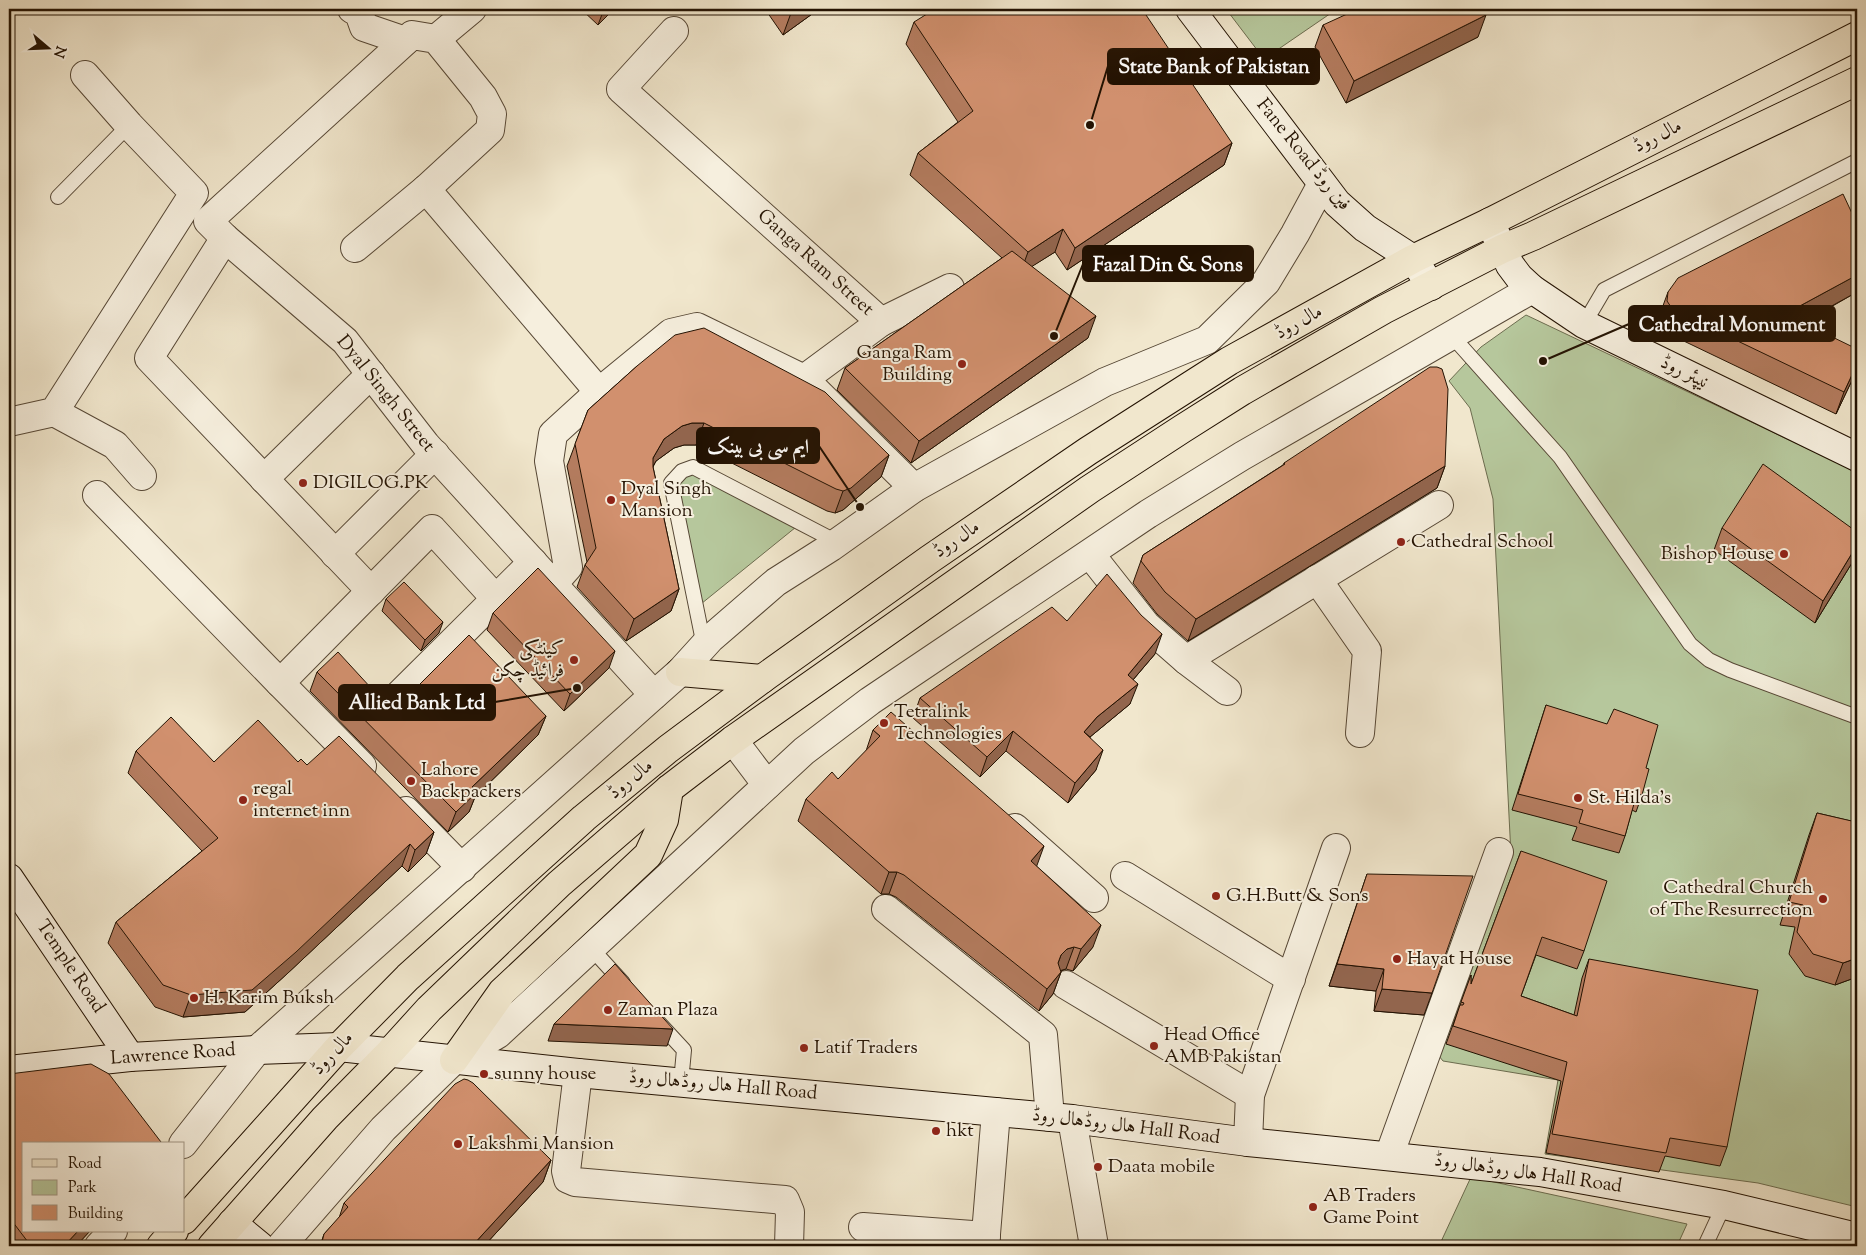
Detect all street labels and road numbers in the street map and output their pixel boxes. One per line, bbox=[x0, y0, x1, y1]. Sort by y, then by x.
street label: Fane Road فین روڈ bbox=[1249, 93, 1357, 217]
street label: مال روڈ bbox=[1629, 113, 1687, 161]
street label: Ganga Ram Street bbox=[751, 203, 880, 323]
street label: مال روڈ bbox=[1270, 299, 1328, 347]
street label: Dyal Singh Street bbox=[329, 330, 441, 459]
street label: نیپئر روڈ bbox=[1655, 350, 1713, 396]
street label: مال روڈ bbox=[928, 515, 986, 565]
street label: مال روڈ bbox=[603, 753, 659, 807]
street label: Temple Road bbox=[29, 915, 111, 1019]
street label: مال روڈ bbox=[306, 1026, 360, 1082]
street label: Lawrence Road bbox=[110, 1037, 237, 1073]
street label: ہال روڈہال روڈ Hall Road bbox=[627, 1064, 819, 1108]
street label: ہال روڈہال روڈ Hall Road bbox=[1030, 1102, 1222, 1152]
street label: ہال روڈہال روڈ Hall Road bbox=[1432, 1147, 1624, 1201]

